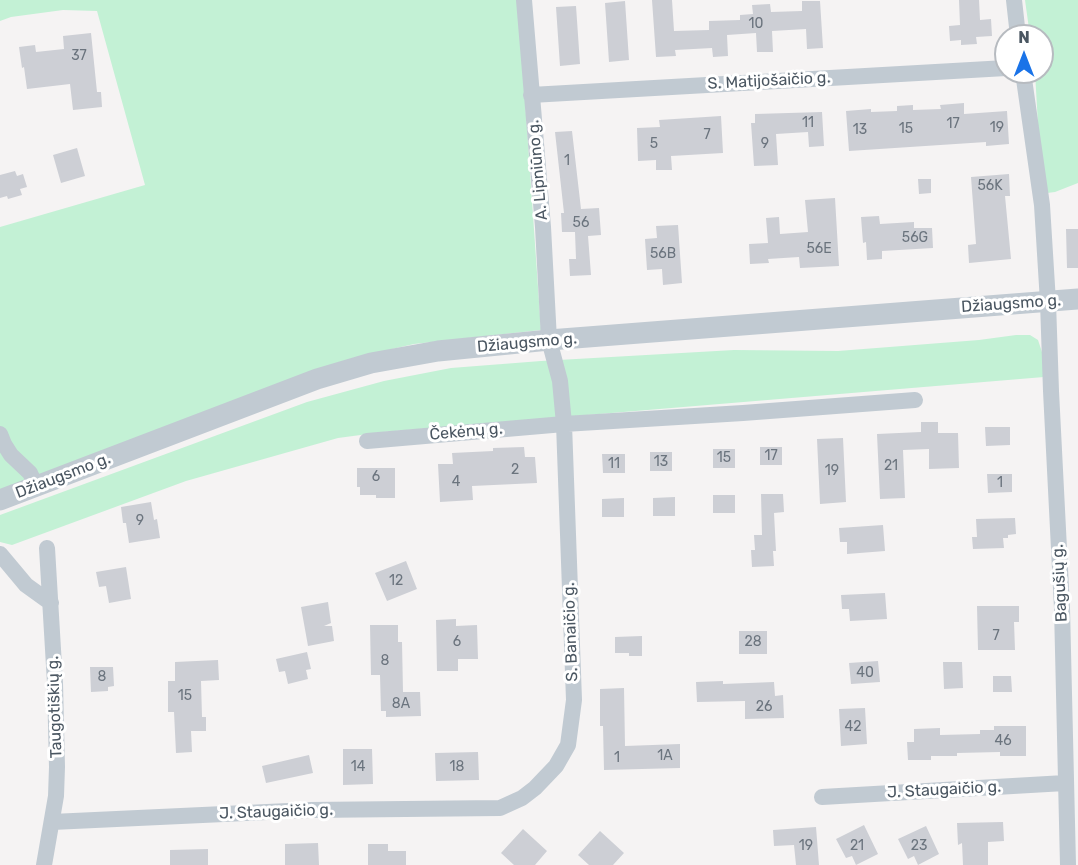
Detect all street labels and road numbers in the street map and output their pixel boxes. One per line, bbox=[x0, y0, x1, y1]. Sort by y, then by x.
street label: S. Matijošaičio g. bbox=[707, 68, 831, 94]
street label: A. Lipniūno g. bbox=[524, 119, 552, 221]
street label: Džiaugsmo g. bbox=[960, 291, 1062, 317]
street label: Džiaugsmo g. bbox=[476, 329, 578, 357]
street label: Čekėnų g. bbox=[429, 419, 503, 445]
street label: Džiaugsmo g. bbox=[13, 449, 113, 503]
street label: Bagušių g. bbox=[1048, 544, 1072, 622]
street label: S. Banaičio g. bbox=[560, 582, 582, 682]
street label: Taugotiškių g. bbox=[44, 655, 66, 759]
street label: J. Staugaičio g. bbox=[887, 777, 1001, 803]
street label: J. Staugaičio g. bbox=[219, 800, 333, 824]

